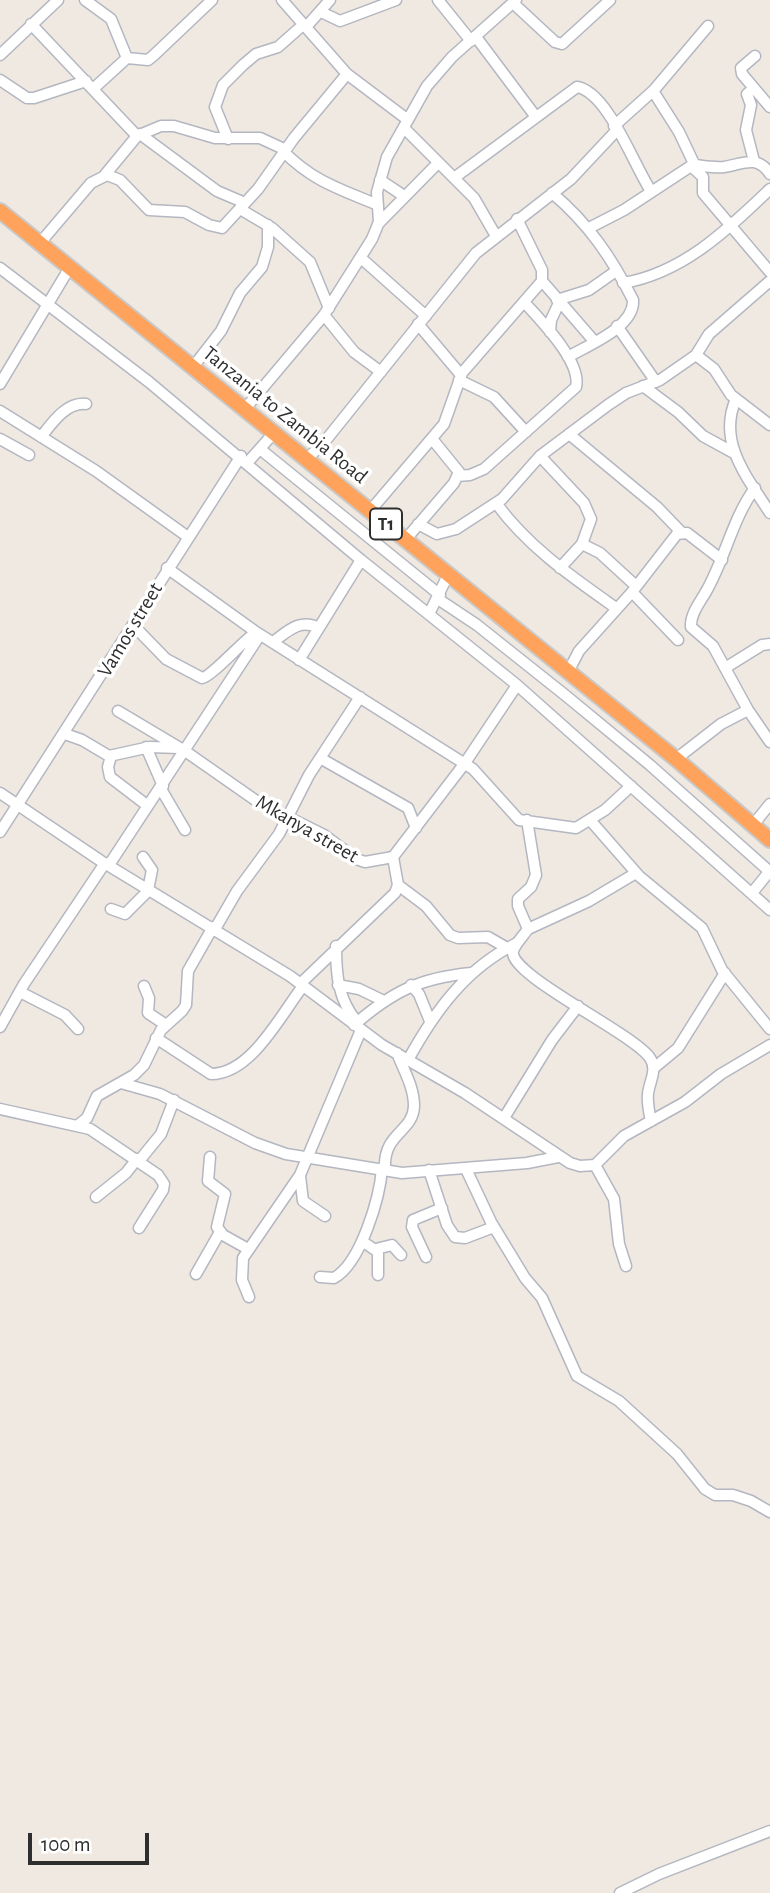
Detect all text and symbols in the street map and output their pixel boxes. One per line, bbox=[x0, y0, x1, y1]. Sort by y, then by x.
street label: Tanzania to Zambia Road bbox=[197, 341, 373, 489]
road number: T1 bbox=[370, 509, 402, 540]
street label: Vamos street bbox=[92, 578, 168, 682]
street label: Mkanya street bbox=[251, 789, 363, 869]
scale bar bbox=[32, 1820, 152, 1864]
text: 100 m bbox=[41, 1834, 91, 1855]

